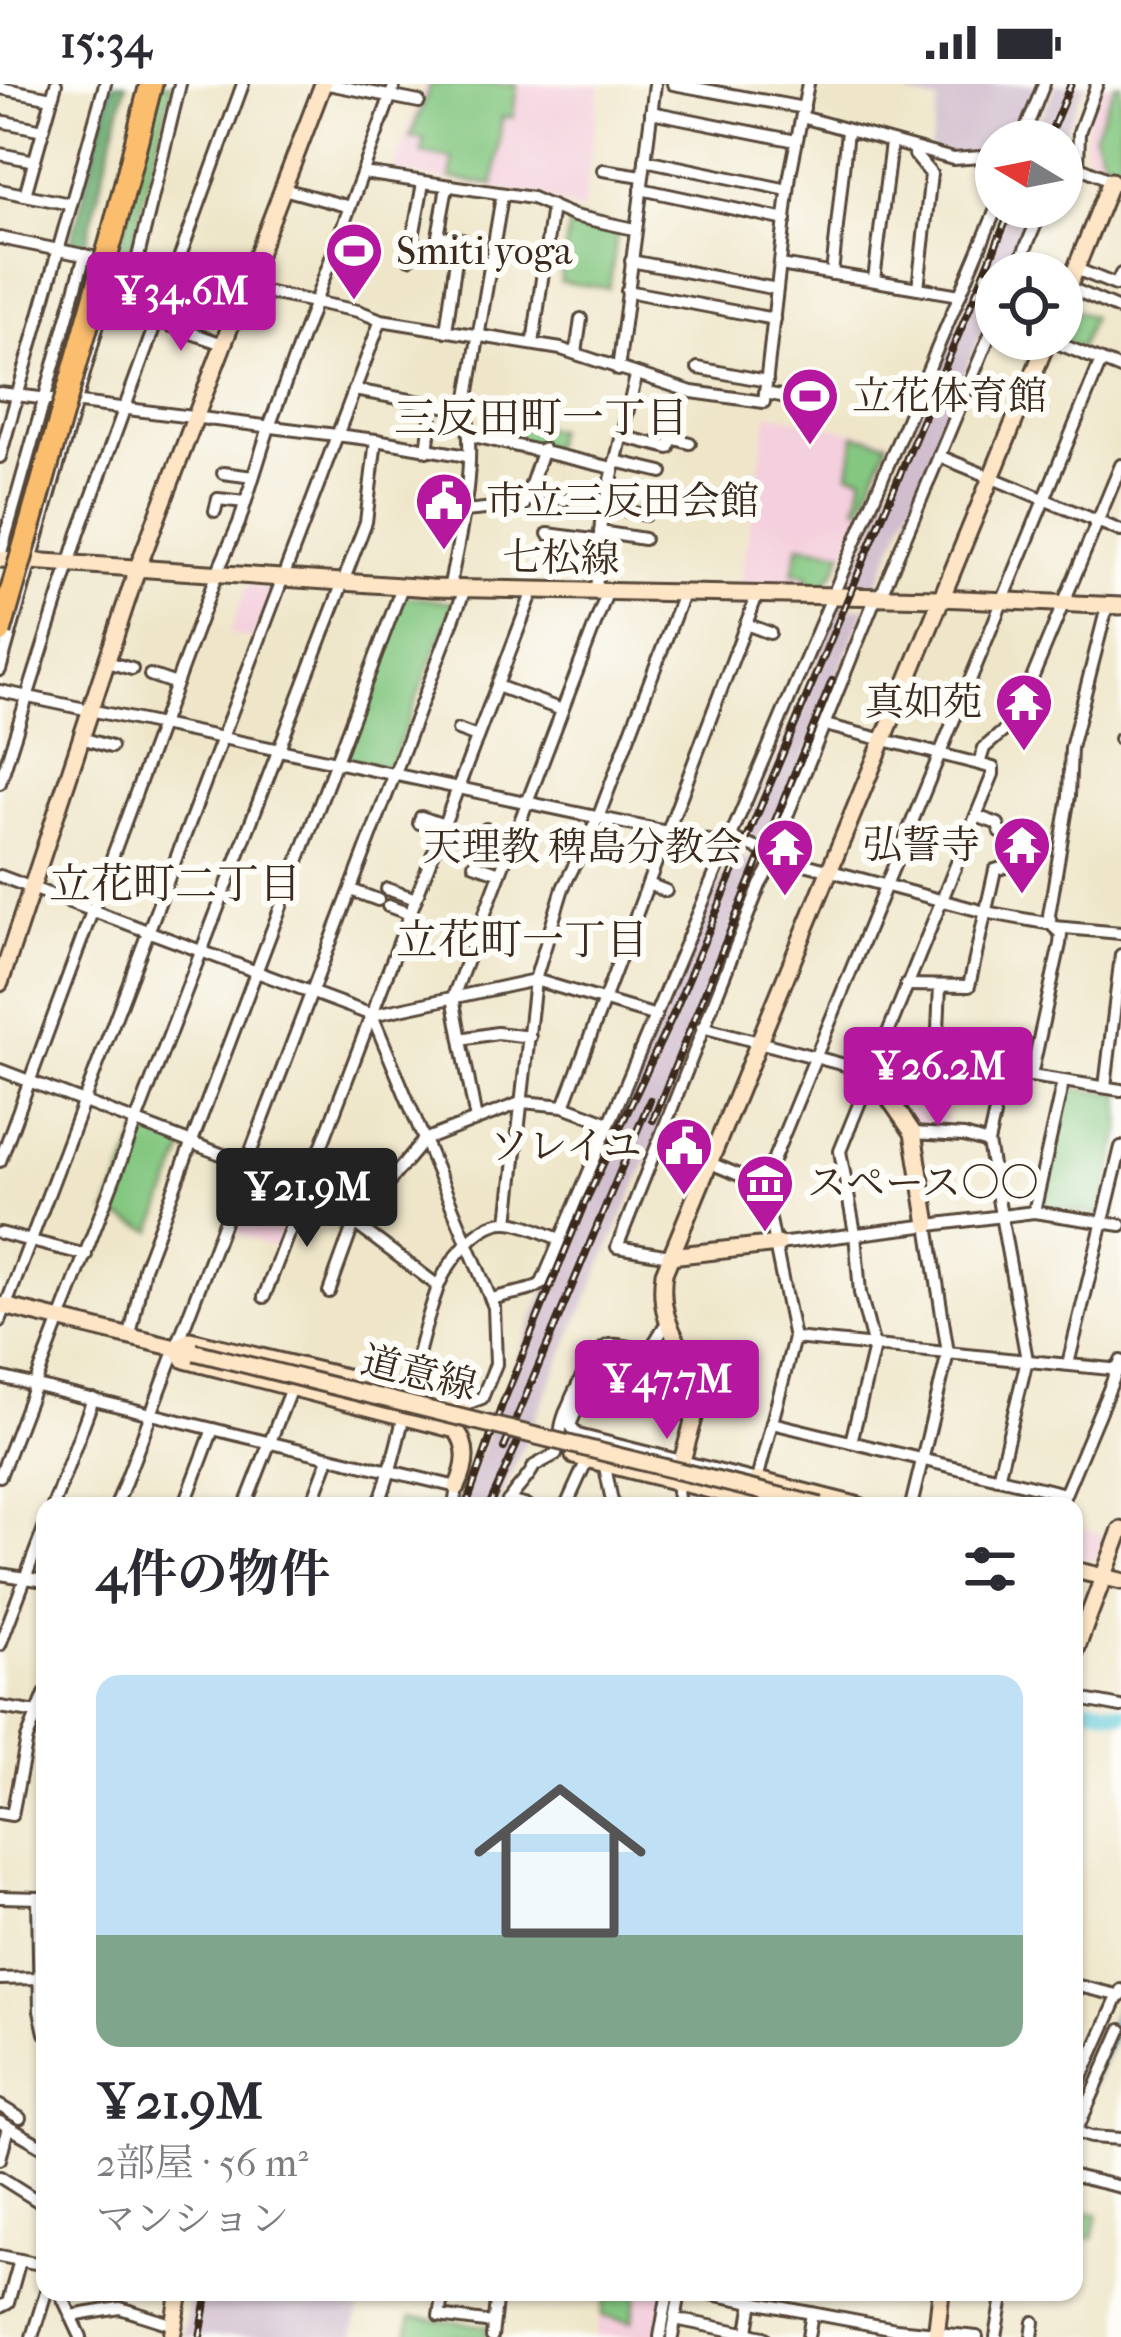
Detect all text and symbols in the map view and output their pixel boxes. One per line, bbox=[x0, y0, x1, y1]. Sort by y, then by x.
text: 15:34 bbox=[60, 16, 151, 69]
north arrow bbox=[975, 120, 1083, 228]
map controls bbox=[975, 120, 1083, 360]
sports icon: Smiti yoga bbox=[323, 220, 385, 302]
place label: Smiti yoga bbox=[396, 228, 573, 274]
pin: ¥34.6M bbox=[83, 252, 279, 354]
button: locate bbox=[975, 252, 1083, 360]
text: ¥34.6M bbox=[114, 268, 248, 314]
sports icon: 立花体育館 bbox=[779, 365, 841, 447]
place label: 立花体育館 bbox=[852, 373, 1047, 419]
district label: 三反田町一丁目 bbox=[394, 394, 688, 443]
public building icon: 市立三反田会館 bbox=[413, 470, 475, 552]
place label: 市立三反田会館 bbox=[486, 478, 759, 524]
street label: 七松線 bbox=[502, 534, 620, 582]
temple icon: 真如苑 bbox=[993, 671, 1055, 753]
place label: 真如苑 bbox=[865, 679, 982, 725]
temple icon: 弘誓寺 bbox=[991, 814, 1053, 896]
temple icon: 天理教 稗島分教会 bbox=[754, 816, 816, 898]
place label: 弘誓寺 bbox=[863, 822, 980, 868]
place label: 天理教 稗島分教会 bbox=[423, 824, 743, 870]
district label: 立花町二丁目 bbox=[49, 860, 301, 909]
district label: 立花町一丁目 bbox=[396, 916, 648, 965]
pin: ¥26.2M bbox=[840, 1027, 1036, 1129]
text: ¥26.2M bbox=[871, 1043, 1005, 1089]
public building icon: ソレイユ bbox=[653, 1115, 715, 1197]
place label: ソレイユ bbox=[490, 1123, 642, 1169]
pin: ¥21.9M bbox=[209, 1148, 405, 1250]
museum icon: スペース○○ bbox=[734, 1152, 796, 1234]
place label: スペース○○ bbox=[807, 1160, 1039, 1206]
text: ¥21.9M bbox=[243, 1164, 371, 1210]
street label: 道意線 bbox=[357, 1337, 481, 1409]
pin: ¥47.7M bbox=[569, 1340, 765, 1442]
text: ¥47.7M bbox=[602, 1356, 732, 1402]
icon: filters bbox=[957, 1536, 1023, 1602]
text: 4件の物件 bbox=[96, 1544, 330, 1604]
icon: home bbox=[452, 1753, 668, 1969]
text: ¥21.9M bbox=[96, 2071, 263, 2131]
text: 2部屋 · 56 m² bbox=[96, 2140, 308, 2186]
text: マンション bbox=[96, 2196, 289, 2242]

